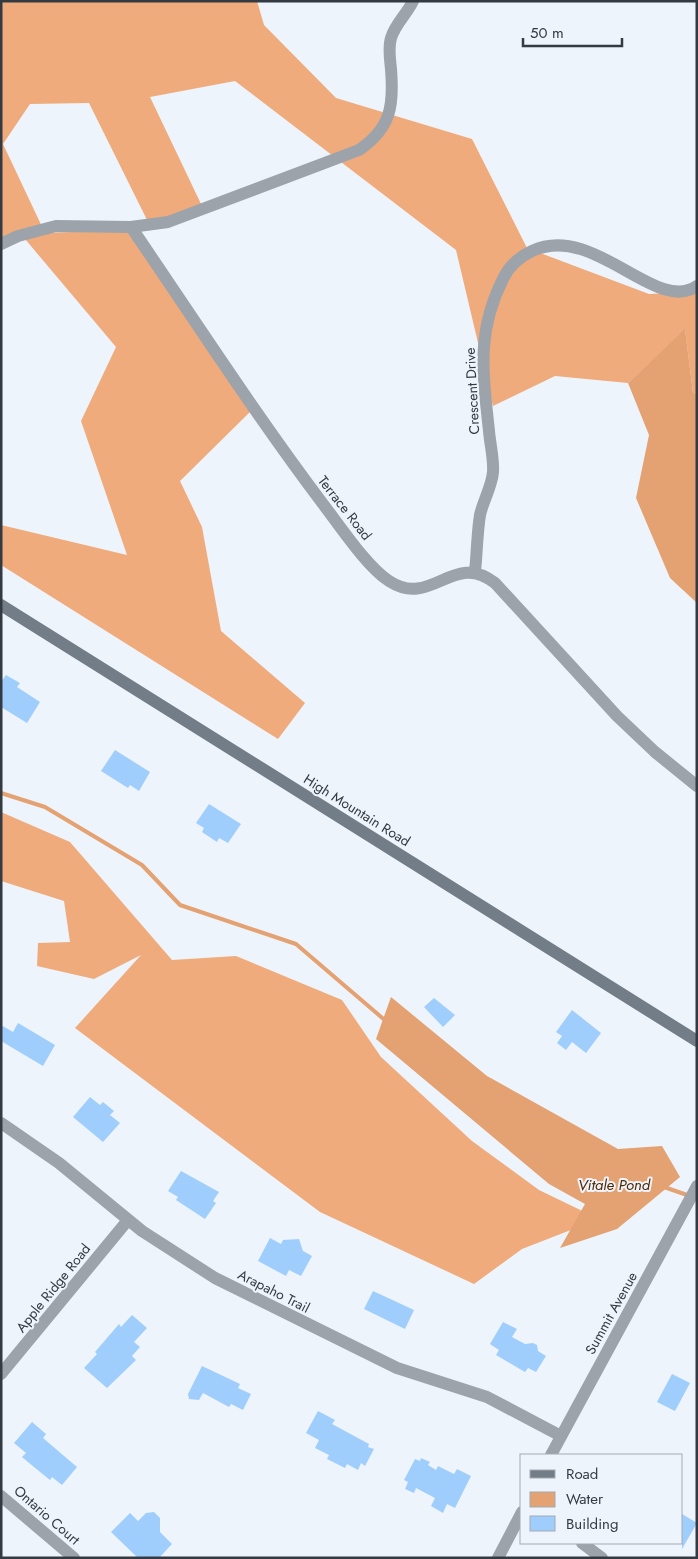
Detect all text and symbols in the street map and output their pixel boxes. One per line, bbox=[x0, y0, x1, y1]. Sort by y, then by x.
scale bar bbox=[523, 15, 622, 47]
text: 50 m bbox=[530, 22, 564, 44]
street label: Crescent Drive bbox=[460, 347, 484, 435]
street label: Terrace Road bbox=[313, 472, 377, 544]
street label: High Mountain Road bbox=[300, 769, 414, 851]
water label: Vitale Pond bbox=[578, 1174, 651, 1196]
street label: Apple Ridge Road bbox=[11, 1239, 95, 1337]
street label: Arapaho Trail bbox=[234, 1264, 314, 1318]
street label: Summit Avenue bbox=[580, 1268, 642, 1358]
legend bbox=[520, 1454, 683, 1544]
text: Road bbox=[566, 1463, 598, 1485]
street label: Ontario Court bbox=[10, 1481, 85, 1550]
text: Water bbox=[566, 1488, 604, 1510]
text: Building bbox=[566, 1513, 618, 1535]

